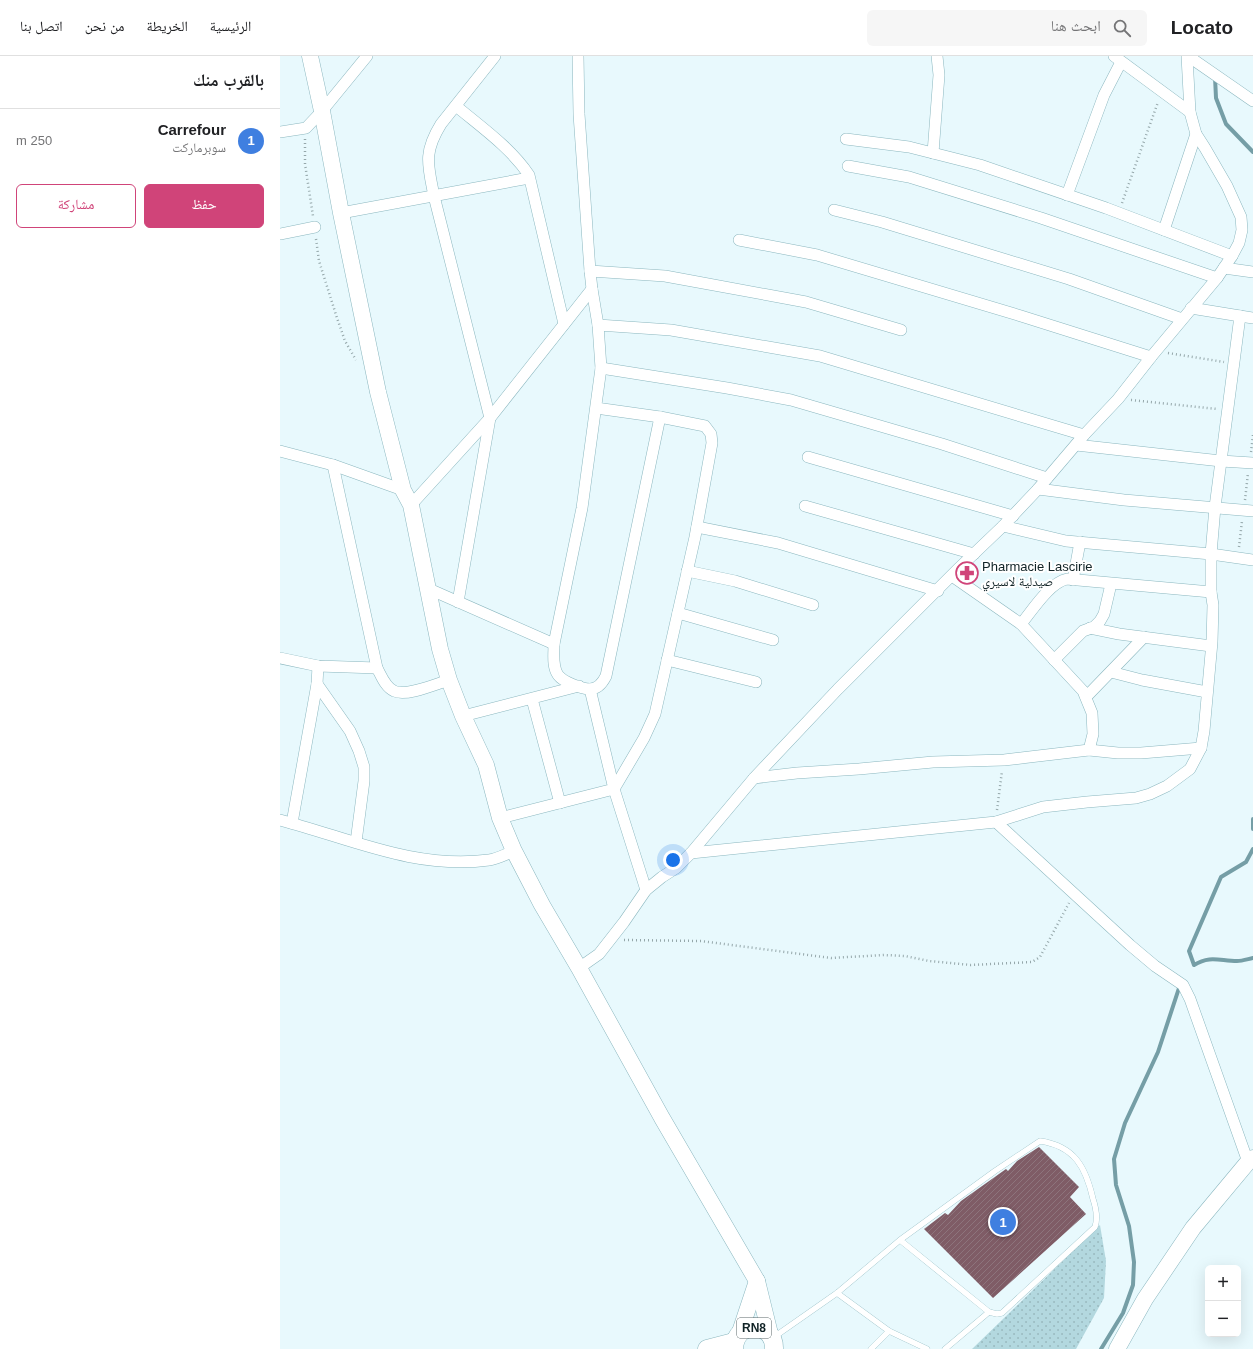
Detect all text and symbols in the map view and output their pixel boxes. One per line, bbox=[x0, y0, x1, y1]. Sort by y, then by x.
search box bbox=[867, 10, 1147, 46]
text: ابحث هنا bbox=[1051, 17, 1101, 34]
icon: search bbox=[1111, 17, 1133, 39]
text: Locato bbox=[1171, 17, 1233, 38]
text: اتصل بنا bbox=[20, 18, 63, 34]
text: من نحن bbox=[85, 18, 125, 34]
text: الخريطة bbox=[147, 18, 188, 34]
text: الرئيسية bbox=[210, 18, 251, 34]
text: بالقرب منك bbox=[193, 71, 264, 90]
text: Carrefour bbox=[158, 121, 226, 138]
text: 250 m bbox=[16, 133, 52, 148]
text: 1 bbox=[247, 133, 255, 148]
text: سوبرماركت bbox=[172, 140, 226, 155]
button: مشاركة bbox=[16, 184, 136, 228]
button: حفظ bbox=[144, 184, 264, 228]
place label: Pharmacie Lascirie صيدلية لاسيري bbox=[982, 559, 1093, 592]
pharmacy icon: Pharmacie Lascirie صيدلية لاسيري bbox=[954, 560, 980, 586]
your location bbox=[663, 850, 683, 870]
pin: 1 bbox=[990, 1207, 1016, 1237]
map controls bbox=[1205, 1265, 1241, 1337]
button: + bbox=[1205, 1265, 1241, 1301]
button: − bbox=[1205, 1301, 1241, 1337]
road number: RN8 bbox=[737, 1318, 771, 1338]

